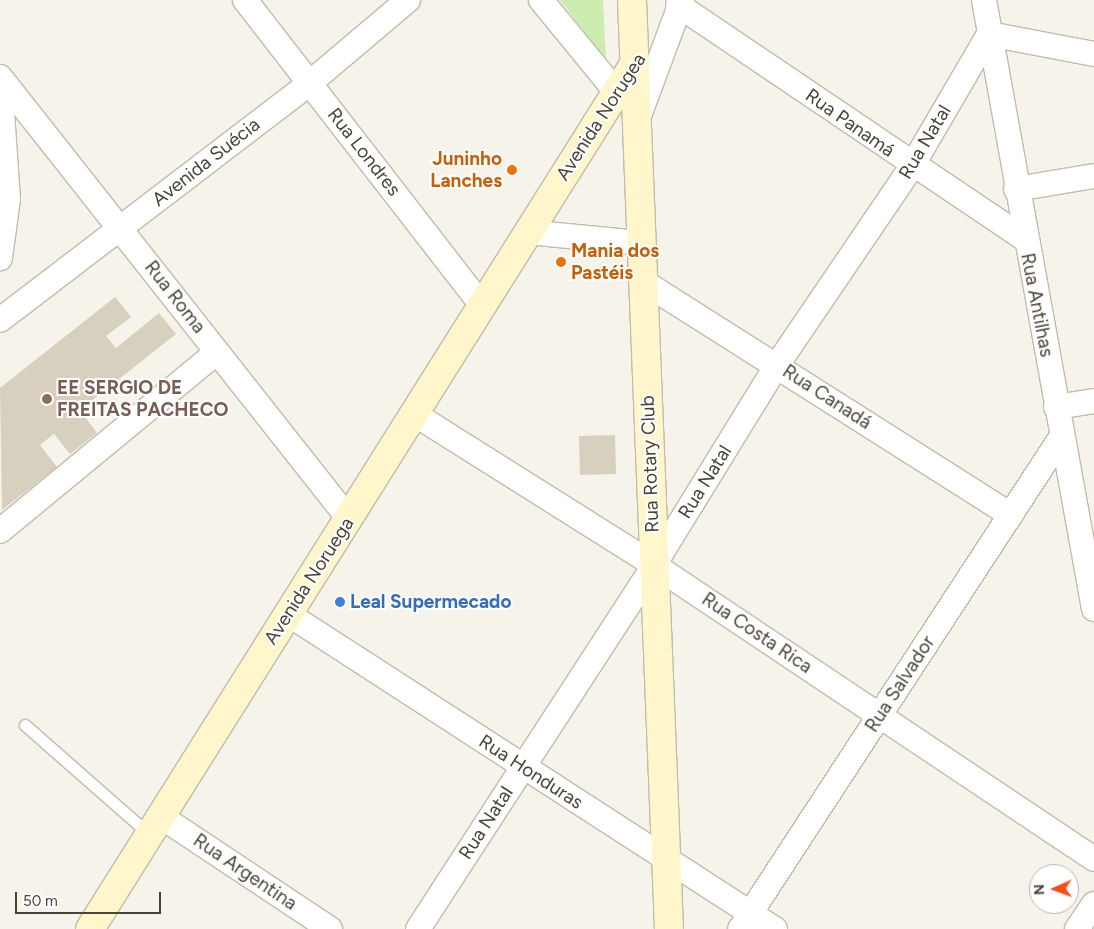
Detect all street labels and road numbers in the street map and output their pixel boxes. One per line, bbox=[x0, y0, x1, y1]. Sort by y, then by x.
street label: Avenida Norugea bbox=[551, 49, 651, 185]
street label: Rua Panamá bbox=[801, 84, 899, 162]
street label: Rua Natal bbox=[894, 101, 956, 183]
street label: Rua Londres bbox=[323, 104, 405, 200]
street label: Avenida Suécia bbox=[148, 113, 264, 211]
street label: Rua Antilhas bbox=[1016, 251, 1058, 359]
street label: Rua Roma bbox=[140, 256, 210, 338]
street label: Rua Canadá bbox=[778, 360, 876, 434]
street label: Rua Rotary Club bbox=[636, 395, 664, 533]
street label: Rua Natal bbox=[674, 441, 736, 523]
street label: Avenida Noruega bbox=[259, 513, 359, 649]
street label: Rua Costa Rica bbox=[697, 588, 817, 678]
street label: Rua Salvador bbox=[860, 632, 940, 736]
street label: Rua Honduras bbox=[475, 730, 587, 814]
street label: Rua Natal bbox=[454, 782, 518, 864]
street label: Rua Argentina bbox=[189, 829, 301, 915]

